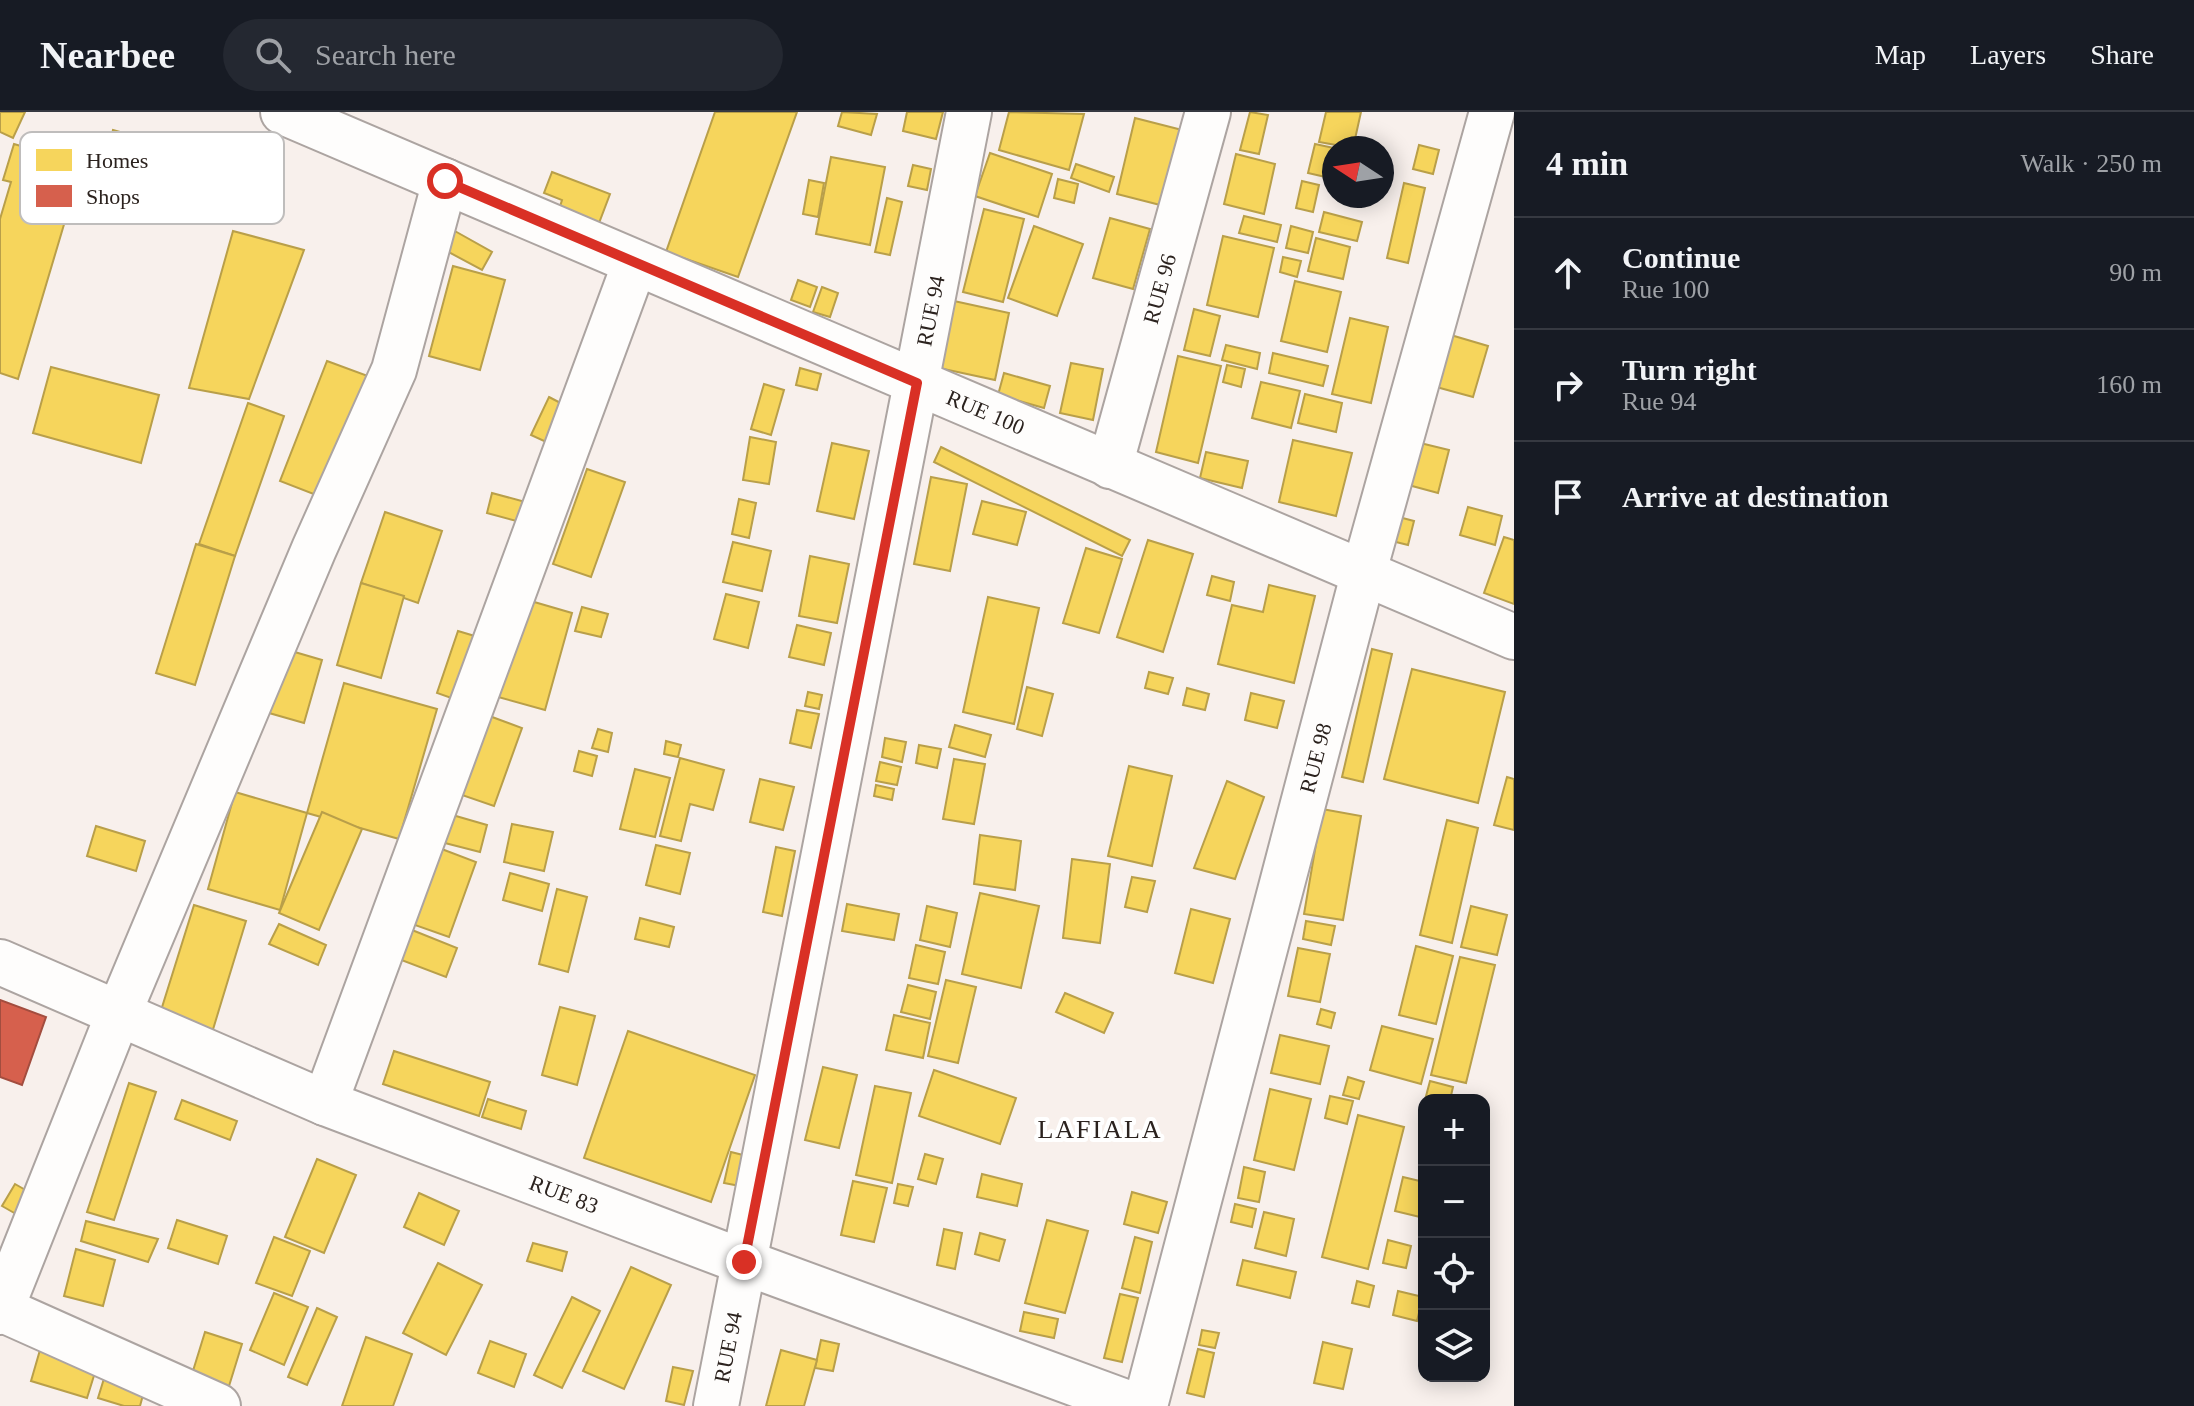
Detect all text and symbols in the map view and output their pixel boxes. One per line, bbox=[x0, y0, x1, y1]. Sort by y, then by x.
search box bbox=[223, 19, 783, 91]
icon: search bbox=[251, 33, 295, 77]
text: Nearbee bbox=[40, 34, 175, 76]
text: Search here bbox=[315, 38, 456, 71]
text: Map bbox=[1875, 39, 1926, 70]
text: Layers bbox=[1970, 39, 2046, 70]
text: Share bbox=[2090, 39, 2154, 70]
legend bbox=[20, 132, 284, 224]
north arrow bbox=[1322, 136, 1394, 208]
text: 4 min bbox=[1546, 145, 1628, 182]
text: Homes bbox=[86, 148, 148, 173]
text: Walk · 250 m bbox=[2020, 149, 2162, 178]
route start bbox=[427, 163, 463, 199]
text: Shops bbox=[86, 184, 140, 209]
text: Continue bbox=[1622, 241, 1740, 274]
street label: RUE 96 bbox=[1138, 251, 1181, 327]
icon: ahead bbox=[1546, 251, 1590, 295]
text: 90 m bbox=[2109, 258, 2162, 287]
street label: RUE 94 bbox=[912, 273, 950, 348]
text: Rue 100 bbox=[1622, 275, 1709, 304]
text: Turn right bbox=[1622, 353, 1757, 386]
icon: right bbox=[1546, 363, 1590, 407]
text: 160 m bbox=[2096, 370, 2162, 399]
street label: RUE 100 bbox=[943, 384, 1028, 440]
text: Rue 94 bbox=[1622, 387, 1696, 416]
icon: arrive bbox=[1546, 475, 1590, 519]
text: Arrive at destination bbox=[1622, 480, 1889, 513]
street label: RUE 98 bbox=[1294, 720, 1337, 796]
map controls bbox=[1418, 1094, 1490, 1382]
button: + bbox=[1418, 1094, 1490, 1166]
district label: LAFIALA bbox=[1037, 1115, 1163, 1144]
button: − bbox=[1418, 1166, 1490, 1238]
street label: RUE 83 bbox=[526, 1170, 602, 1219]
button: locate bbox=[1418, 1238, 1490, 1310]
route end bbox=[726, 1244, 762, 1280]
street label: RUE 94 bbox=[709, 1310, 747, 1385]
button: layers bbox=[1418, 1310, 1490, 1382]

